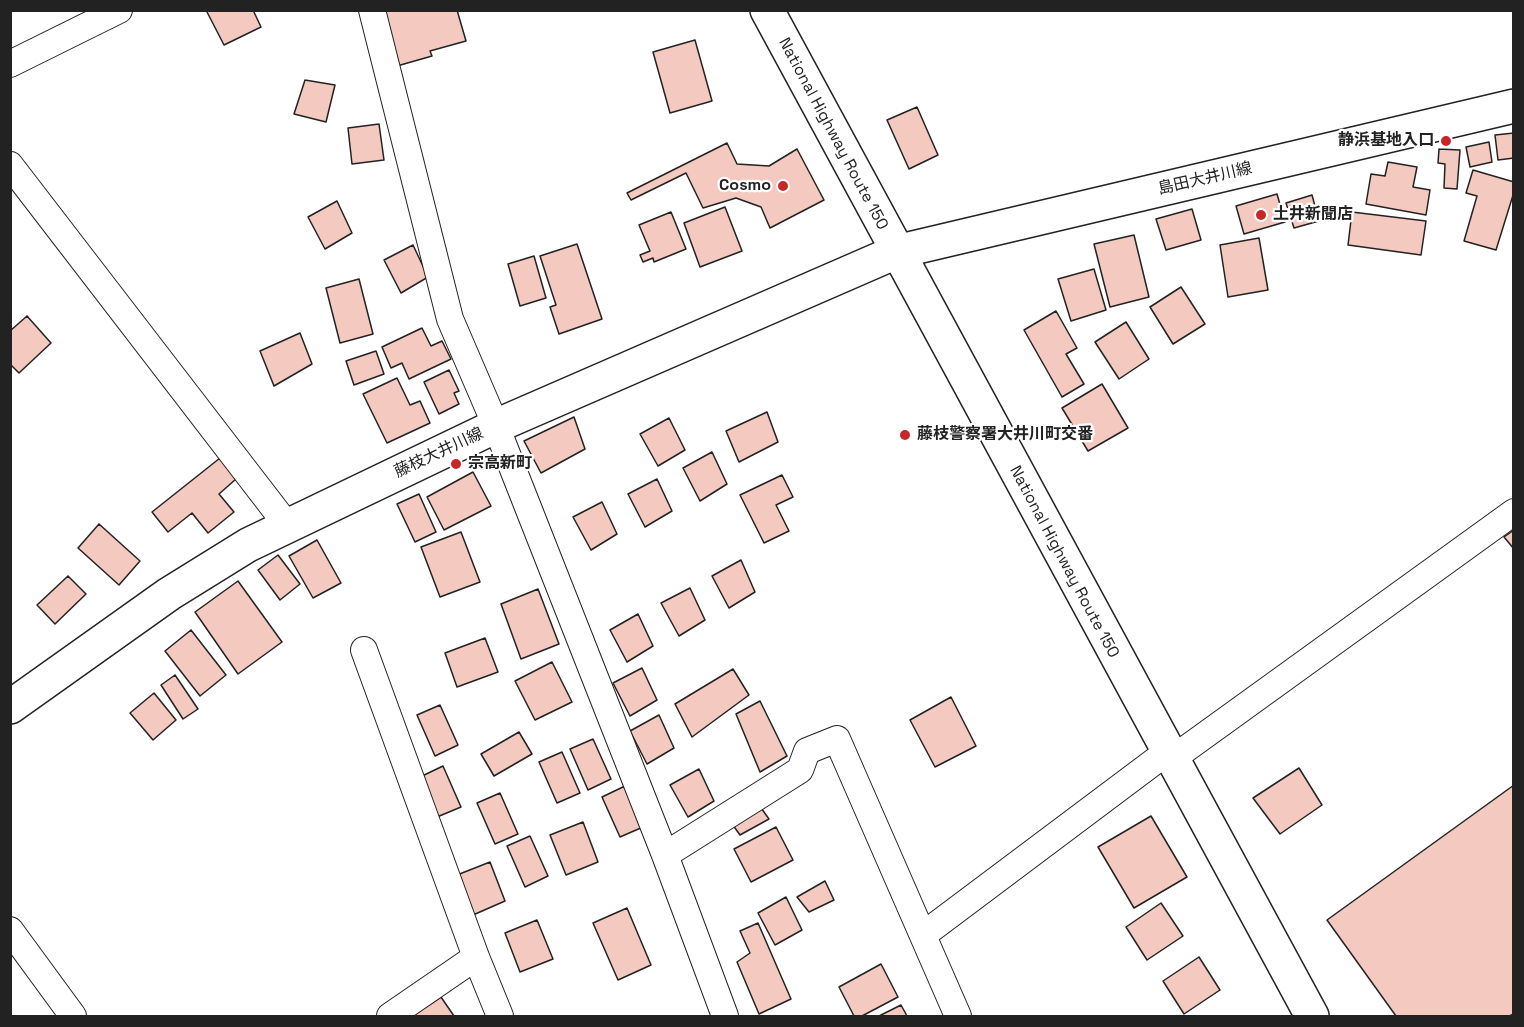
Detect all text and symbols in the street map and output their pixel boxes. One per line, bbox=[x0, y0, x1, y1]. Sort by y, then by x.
street label: National Highway Route 150 bbox=[774, 35, 892, 233]
place label: 静浜基地入口 bbox=[1338, 131, 1434, 151]
marker: 静浜基地入口 bbox=[1439, 134, 1453, 148]
street label: 島田大井川線 bbox=[1156, 159, 1254, 199]
place label: Cosmo bbox=[719, 176, 771, 196]
marker: Cosmo bbox=[776, 179, 790, 193]
place label: 土井新聞店 bbox=[1273, 205, 1353, 225]
marker: 土井新聞店 bbox=[1254, 208, 1268, 222]
street label: 藤枝大井川線 bbox=[391, 424, 487, 482]
place label: 藤枝警察署大井川町交番 bbox=[917, 425, 1093, 445]
marker: 藤枝警察署大井川町交番 bbox=[898, 428, 912, 442]
place label: 宗高新町 bbox=[468, 454, 532, 474]
marker: 宗高新町 bbox=[449, 457, 463, 471]
street label: National Highway Route 150 bbox=[1005, 463, 1123, 661]

